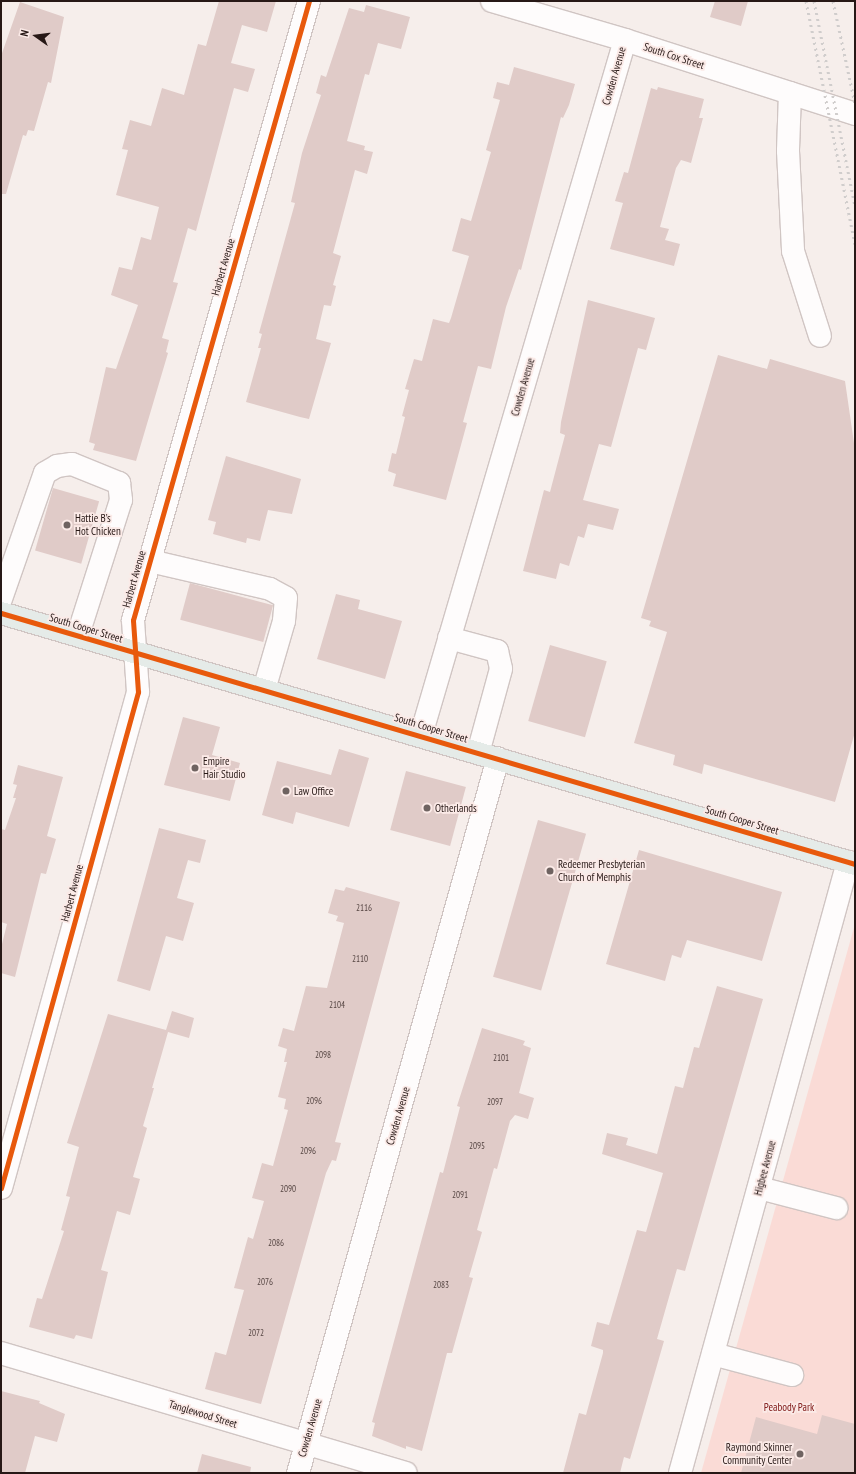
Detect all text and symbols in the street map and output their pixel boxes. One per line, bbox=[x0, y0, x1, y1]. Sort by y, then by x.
north arrow bbox=[16, 16, 56, 56]
text: N bbox=[17, 29, 32, 38]
street label: South Cox Street bbox=[642, 40, 706, 72]
street label: Cowden Avenue bbox=[599, 45, 629, 107]
street label: Harbert Avenue bbox=[209, 237, 237, 297]
street label: Cowden Avenue bbox=[508, 356, 538, 418]
place label: Hattie B’s Hot Chicken bbox=[75, 512, 121, 538]
marker: Hattie B’s Hot Chicken bbox=[62, 520, 72, 530]
street label: Harbert Avenue bbox=[120, 549, 148, 609]
street label: South Cooper Street bbox=[48, 611, 124, 645]
street label: South Cooper Street bbox=[393, 711, 469, 745]
place label: Empire Hair Studio bbox=[203, 755, 245, 781]
marker: Empire Hair Studio bbox=[190, 763, 200, 773]
place label: Law Office bbox=[294, 784, 334, 798]
marker: Law Office bbox=[281, 786, 291, 796]
place label: Otherlands bbox=[435, 801, 477, 815]
marker: Otherlands bbox=[422, 803, 432, 813]
street label: South Cooper Street bbox=[704, 803, 780, 837]
place label: Redeemer Presbyterian Church of Memphis bbox=[558, 858, 645, 884]
street label: Harbert Avenue bbox=[58, 863, 86, 923]
marker: Redeemer Presbyterian Church of Memphis bbox=[545, 866, 555, 876]
house number: 2116 bbox=[356, 903, 372, 913]
house number: 2110 bbox=[352, 954, 368, 964]
house number: 2104 bbox=[329, 1000, 345, 1010]
house number: 2098 bbox=[315, 1050, 331, 1060]
house number: 2101 bbox=[493, 1053, 509, 1063]
street label: Cowden Avenue bbox=[383, 1085, 413, 1147]
house number: 2096 bbox=[306, 1096, 322, 1106]
house number: 2097 bbox=[487, 1097, 503, 1107]
street label: Higbee Avenue bbox=[751, 1139, 779, 1197]
house number: 2095 bbox=[469, 1141, 485, 1151]
house number: 2096 bbox=[300, 1146, 316, 1156]
house number: 2090 bbox=[280, 1184, 296, 1194]
house number: 2091 bbox=[452, 1190, 468, 1200]
house number: 2086 bbox=[268, 1238, 284, 1248]
house number: 2076 bbox=[257, 1277, 273, 1287]
house number: 2083 bbox=[433, 1280, 449, 1290]
house number: 2072 bbox=[248, 1328, 264, 1338]
street label: Tanglewood Street bbox=[167, 1397, 239, 1431]
street label: Cowden Avenue bbox=[295, 1397, 325, 1459]
park label: Peabody Park bbox=[764, 1400, 814, 1414]
place label: Raymond Skinner Community Center bbox=[722, 1441, 792, 1467]
marker: Raymond Skinner Community Center bbox=[795, 1449, 805, 1459]

